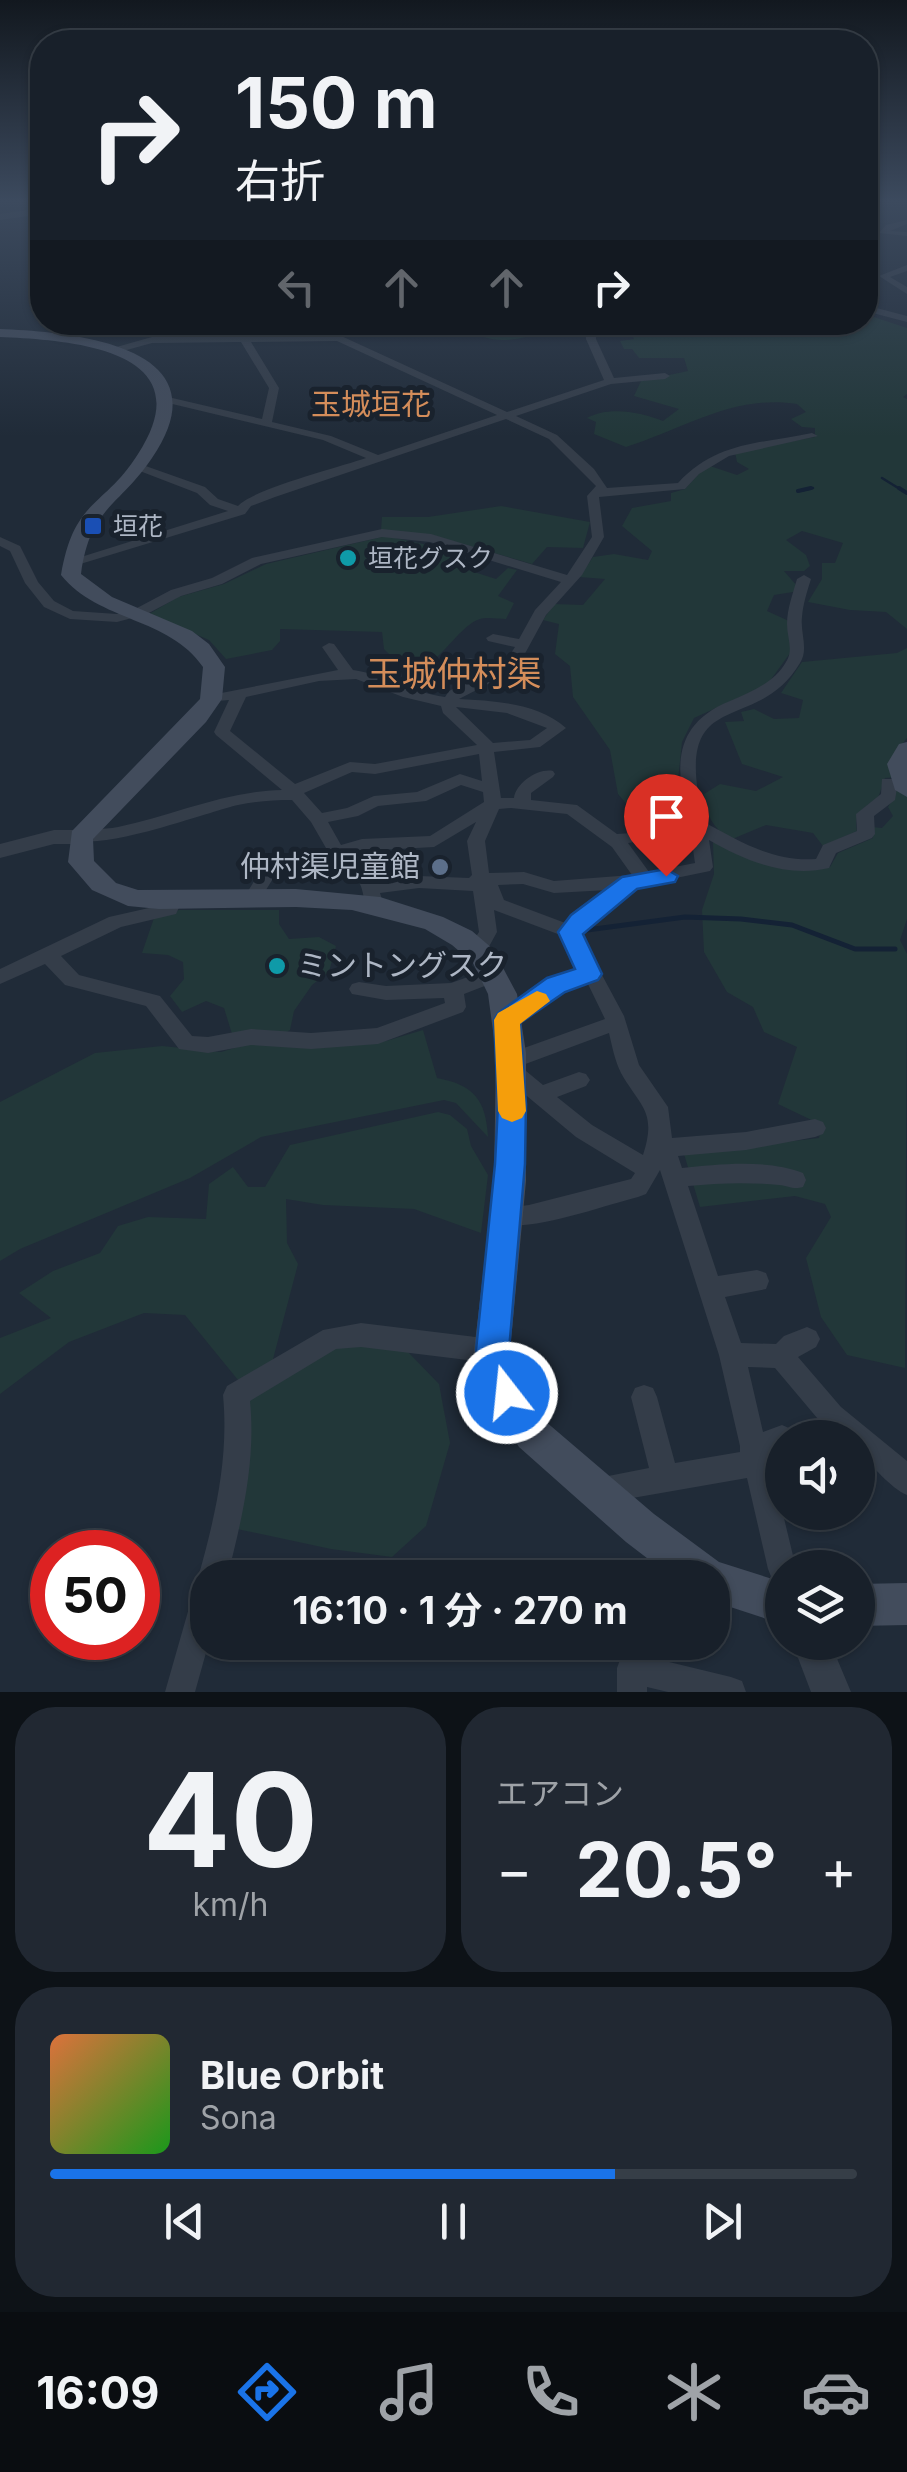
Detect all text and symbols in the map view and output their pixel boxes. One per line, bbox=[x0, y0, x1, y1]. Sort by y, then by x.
text: 150 m bbox=[235, 60, 438, 145]
icon: right bbox=[70, 70, 200, 200]
text: 右折 bbox=[235, 153, 325, 208]
icon: left bbox=[269, 260, 324, 315]
icon: ahead bbox=[374, 260, 429, 315]
icon: ahead bbox=[479, 260, 534, 315]
icon: right bbox=[584, 260, 639, 315]
district label: 玉城垣花 bbox=[311, 386, 431, 422]
place label: 垣花 bbox=[113, 511, 163, 541]
marker: 垣花 bbox=[82, 515, 104, 537]
place label: 垣花グスク bbox=[368, 543, 493, 573]
marker: 垣花グスク bbox=[337, 547, 359, 569]
district label: 玉城仲村渠 bbox=[366, 652, 542, 694]
pin bbox=[624, 774, 709, 877]
icon: arrive bbox=[639, 789, 694, 844]
place label: 仲村渠児童館 bbox=[240, 848, 420, 884]
marker: 仲村渠児童館 bbox=[429, 856, 451, 878]
place label: ミントングスク bbox=[297, 947, 507, 983]
marker: ミントングスク bbox=[266, 955, 288, 977]
position arrow bbox=[455, 1341, 559, 1445]
map controls bbox=[765, 1420, 875, 1660]
button: sound bbox=[765, 1420, 875, 1530]
speed limit sign: 50 bbox=[30, 1530, 160, 1660]
button: layers bbox=[765, 1550, 875, 1660]
text: 16:10 · 1 分 · 270 m bbox=[292, 1587, 628, 1633]
text: 40 bbox=[143, 1741, 318, 1898]
text: エアコン bbox=[496, 1774, 624, 1813]
text: 20.5° bbox=[575, 1824, 778, 1915]
text: − bbox=[496, 1837, 532, 1903]
text: + bbox=[821, 1837, 857, 1903]
text: km/h bbox=[192, 1885, 269, 1924]
text: Blue Orbit bbox=[200, 2052, 384, 2098]
text: Sona bbox=[200, 2098, 277, 2137]
icon: previous bbox=[157, 2194, 212, 2249]
icon: pause bbox=[426, 2194, 481, 2249]
icon: next bbox=[695, 2194, 750, 2249]
icon: directions bbox=[232, 2357, 302, 2427]
icon: music bbox=[374, 2357, 444, 2427]
icon: phone bbox=[516, 2357, 586, 2427]
icon: climate bbox=[659, 2357, 729, 2427]
icon: car bbox=[801, 2357, 871, 2427]
text: 16:09 bbox=[36, 2365, 159, 2420]

